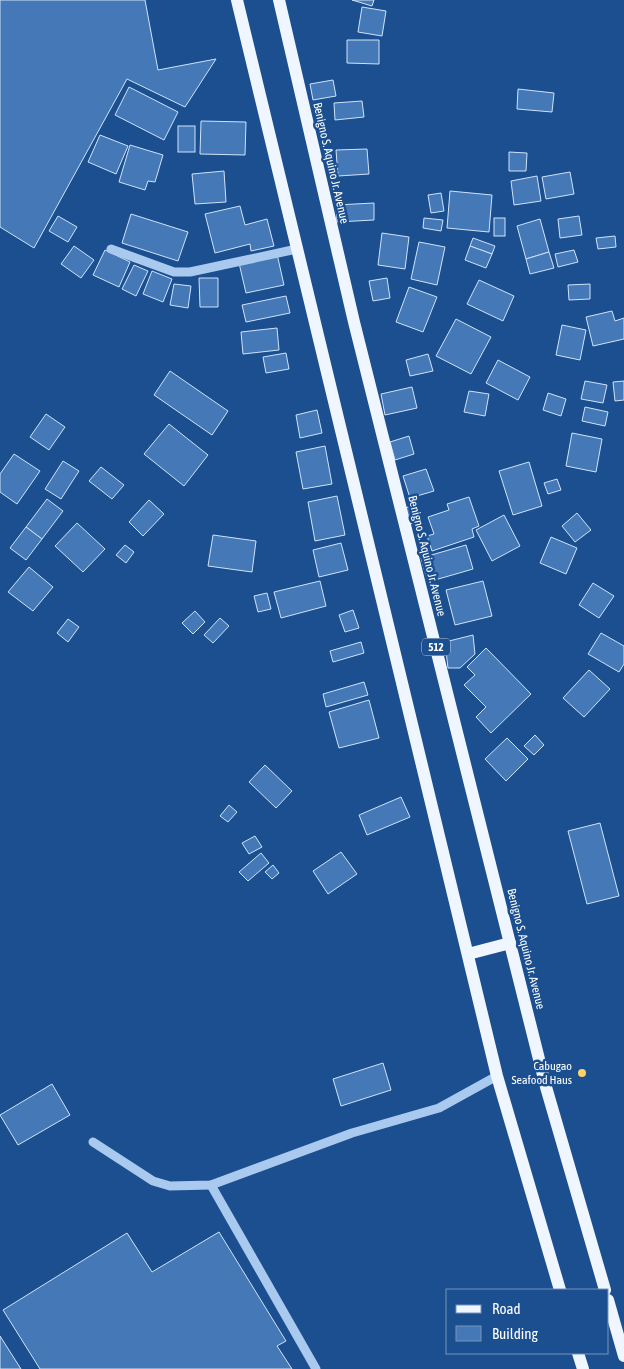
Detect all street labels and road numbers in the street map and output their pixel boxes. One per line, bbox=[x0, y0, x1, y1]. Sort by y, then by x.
street label: Benigno S. Aquino Jr. Avenue bbox=[310, 101, 352, 225]
street label: Benigno S. Aquino Jr. Avenue bbox=[405, 494, 449, 618]
road number: 512 bbox=[422, 638, 450, 656]
street label: Benigno S. Aquino Jr. Avenue bbox=[504, 887, 548, 1011]

